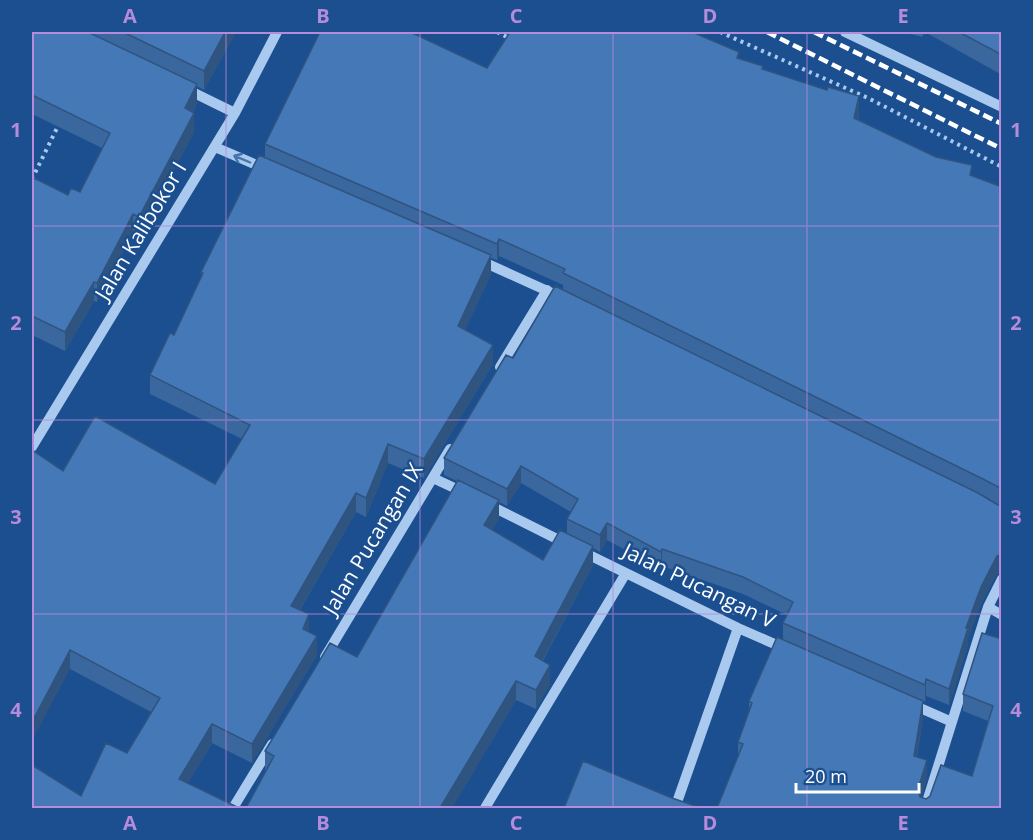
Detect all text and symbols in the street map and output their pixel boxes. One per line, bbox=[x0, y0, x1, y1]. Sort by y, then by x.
text: A bbox=[123, 2, 137, 29]
text: B bbox=[316, 2, 330, 29]
text: C bbox=[510, 2, 523, 29]
text: D bbox=[703, 2, 717, 29]
text: E bbox=[897, 2, 909, 29]
text: 1 bbox=[10, 116, 22, 143]
text: 1 bbox=[1010, 116, 1022, 143]
one-way arrow bbox=[234, 152, 252, 164]
street label: Jalan Kalibokor I bbox=[87, 156, 193, 307]
text: 2 bbox=[10, 309, 22, 336]
text: 2 bbox=[1010, 309, 1022, 336]
street label: Jalan Pucangan IX bbox=[315, 457, 429, 621]
text: 3 bbox=[10, 503, 22, 530]
text: 3 bbox=[1010, 503, 1022, 530]
street label: Jalan Pucangan V bbox=[617, 535, 781, 634]
text: 4 bbox=[10, 696, 22, 723]
text: 4 bbox=[1010, 696, 1022, 723]
scale bar bbox=[796, 756, 919, 794]
text: 20 m bbox=[805, 764, 847, 788]
text: A bbox=[123, 809, 137, 836]
text: B bbox=[316, 809, 330, 836]
text: C bbox=[510, 809, 523, 836]
text: D bbox=[703, 809, 717, 836]
text: E bbox=[897, 809, 909, 836]

